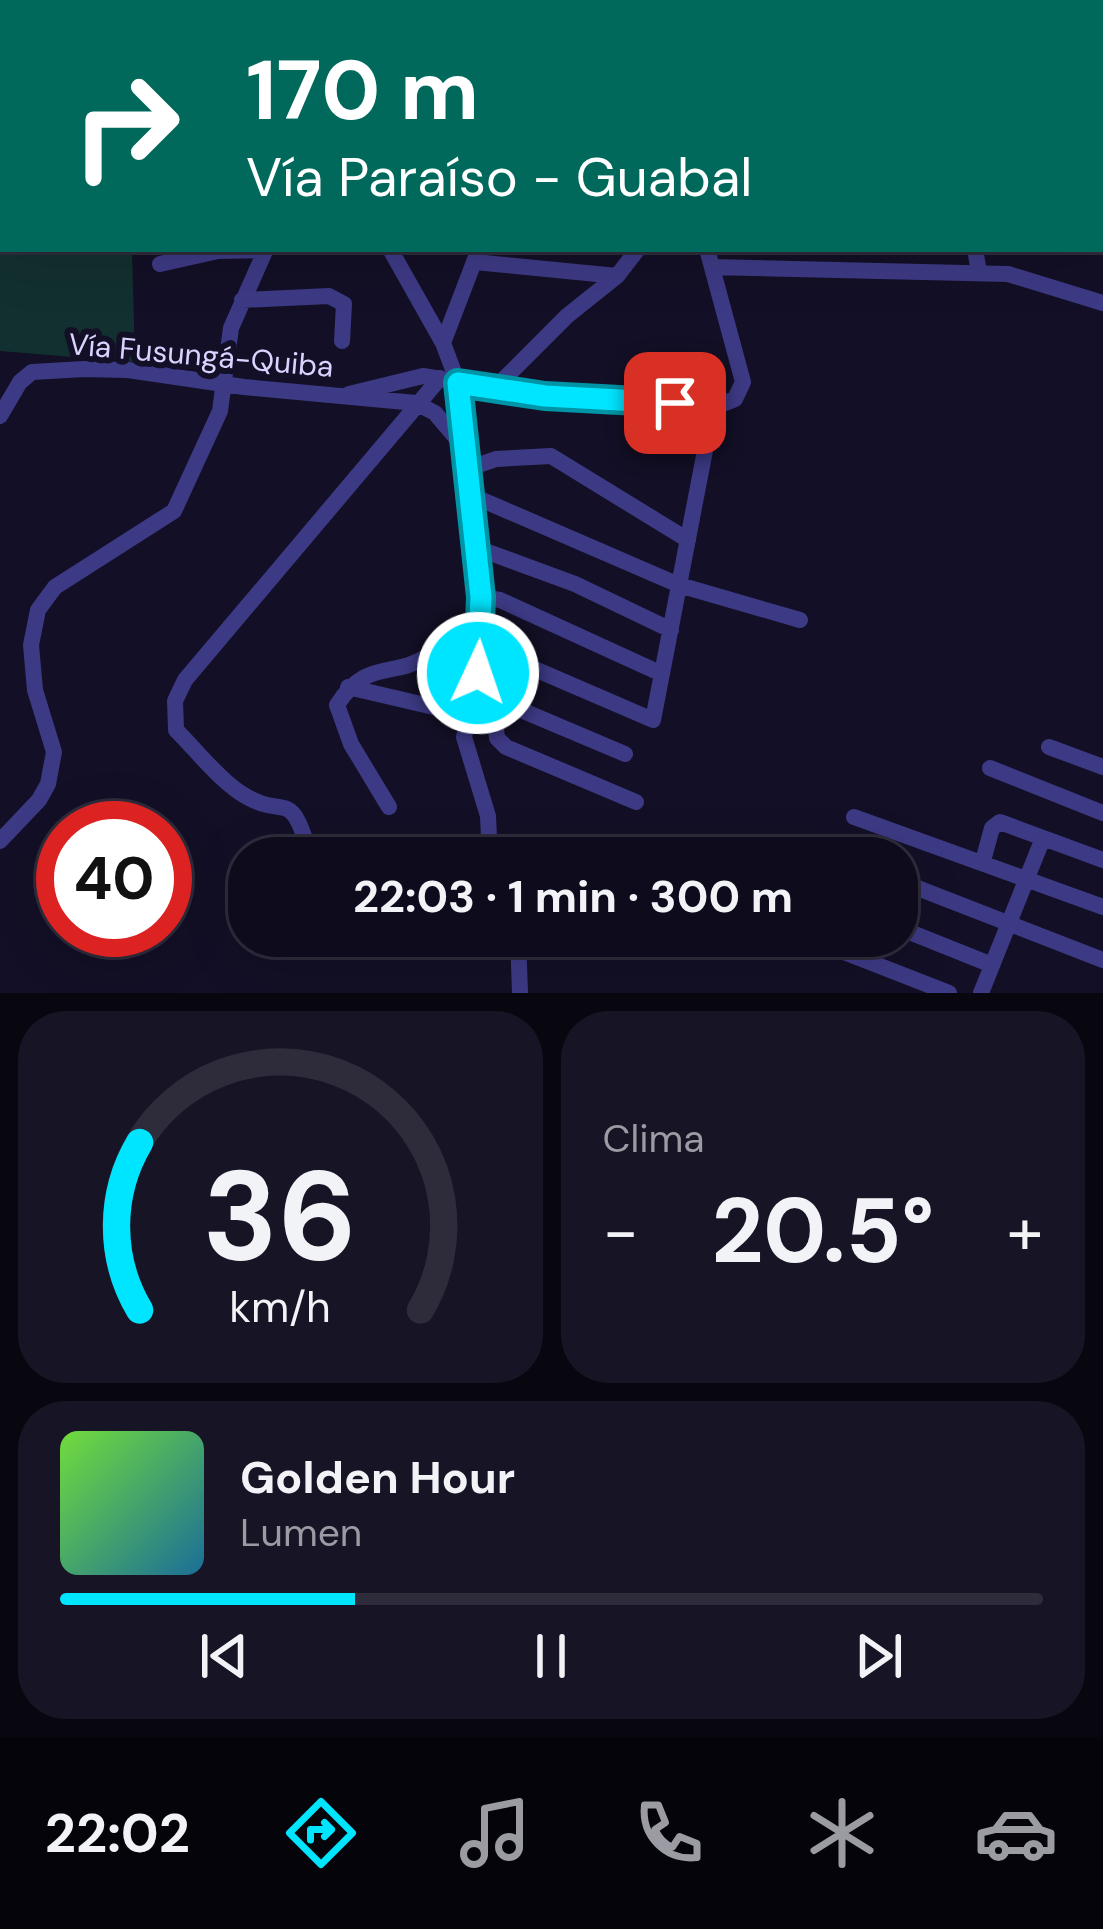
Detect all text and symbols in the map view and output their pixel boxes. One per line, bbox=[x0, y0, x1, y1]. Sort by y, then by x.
text: 170 m bbox=[246, 36, 479, 145]
icon: right bbox=[48, 48, 204, 204]
text: Vía Paraíso - Guabal bbox=[246, 142, 752, 213]
street label: Vía Fusungá-Quiba bbox=[67, 324, 335, 386]
pin bbox=[624, 352, 726, 454]
icon: arrive bbox=[642, 370, 708, 436]
position arrow bbox=[415, 610, 541, 736]
speed limit sign: 40 bbox=[36, 801, 192, 957]
text: 22:03 · 1 min · 300 m bbox=[353, 867, 793, 926]
text: Clima bbox=[603, 1113, 705, 1164]
text: 36 bbox=[203, 1135, 357, 1298]
text: 20.5° bbox=[711, 1173, 934, 1290]
text: − bbox=[603, 1189, 639, 1274]
text: + bbox=[1007, 1189, 1043, 1274]
text: km/h bbox=[230, 1279, 331, 1335]
text: Golden Hour bbox=[240, 1448, 515, 1507]
text: Lumen bbox=[240, 1507, 362, 1558]
icon: previous bbox=[191, 1623, 257, 1689]
icon: pause bbox=[518, 1623, 584, 1689]
icon: next bbox=[846, 1623, 912, 1689]
icon: directions bbox=[279, 1791, 363, 1875]
icon: music bbox=[453, 1791, 537, 1875]
icon: phone bbox=[627, 1791, 711, 1875]
icon: climate bbox=[800, 1791, 884, 1875]
icon: car bbox=[974, 1791, 1058, 1875]
text: 22:02 bbox=[45, 1798, 190, 1869]

